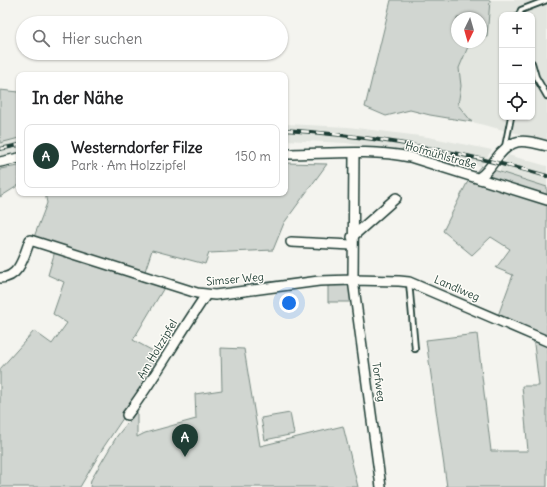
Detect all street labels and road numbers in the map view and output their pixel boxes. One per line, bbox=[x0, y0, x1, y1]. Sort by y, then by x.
street label: Hofmühlstraße bbox=[404, 138, 478, 172]
street label: Simser Weg bbox=[206, 270, 264, 288]
street label: Landlweg bbox=[432, 272, 482, 304]
street label: Am Holzzipfel bbox=[134, 317, 180, 381]
street label: Torfweg bbox=[369, 361, 389, 403]

